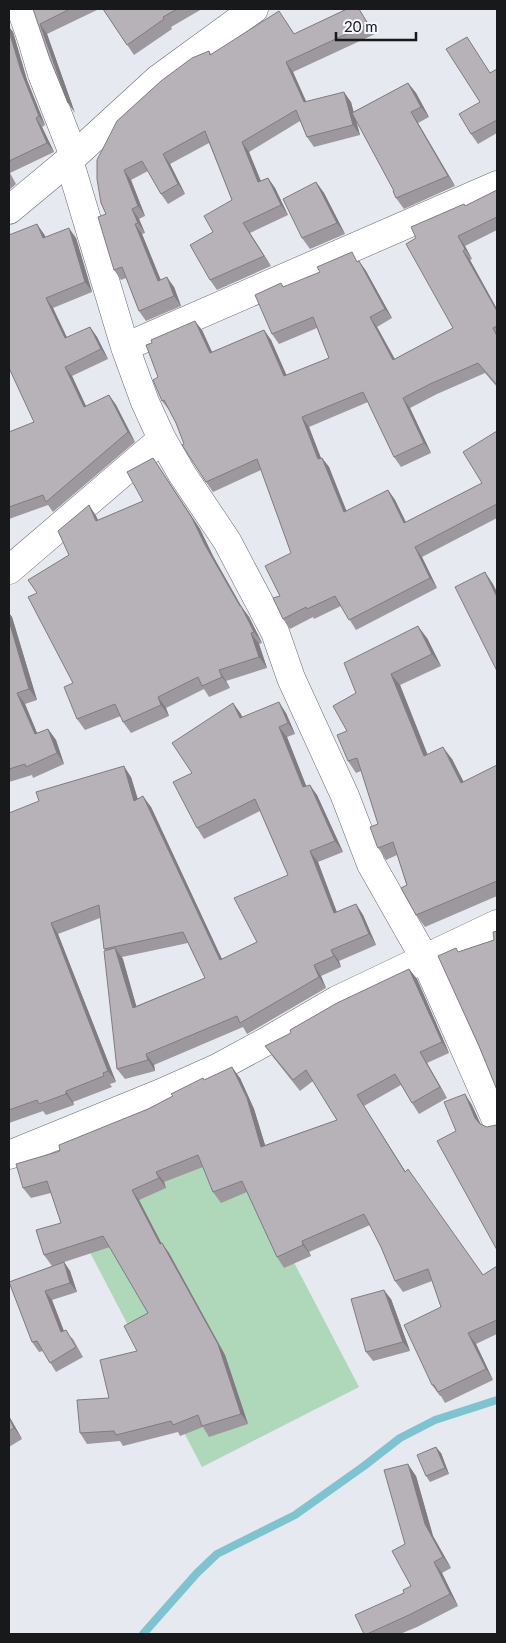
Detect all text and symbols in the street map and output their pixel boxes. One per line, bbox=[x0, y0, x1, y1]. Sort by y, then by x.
scale bar bbox=[336, 10, 416, 42]
text: 20 m bbox=[344, 17, 378, 35]

